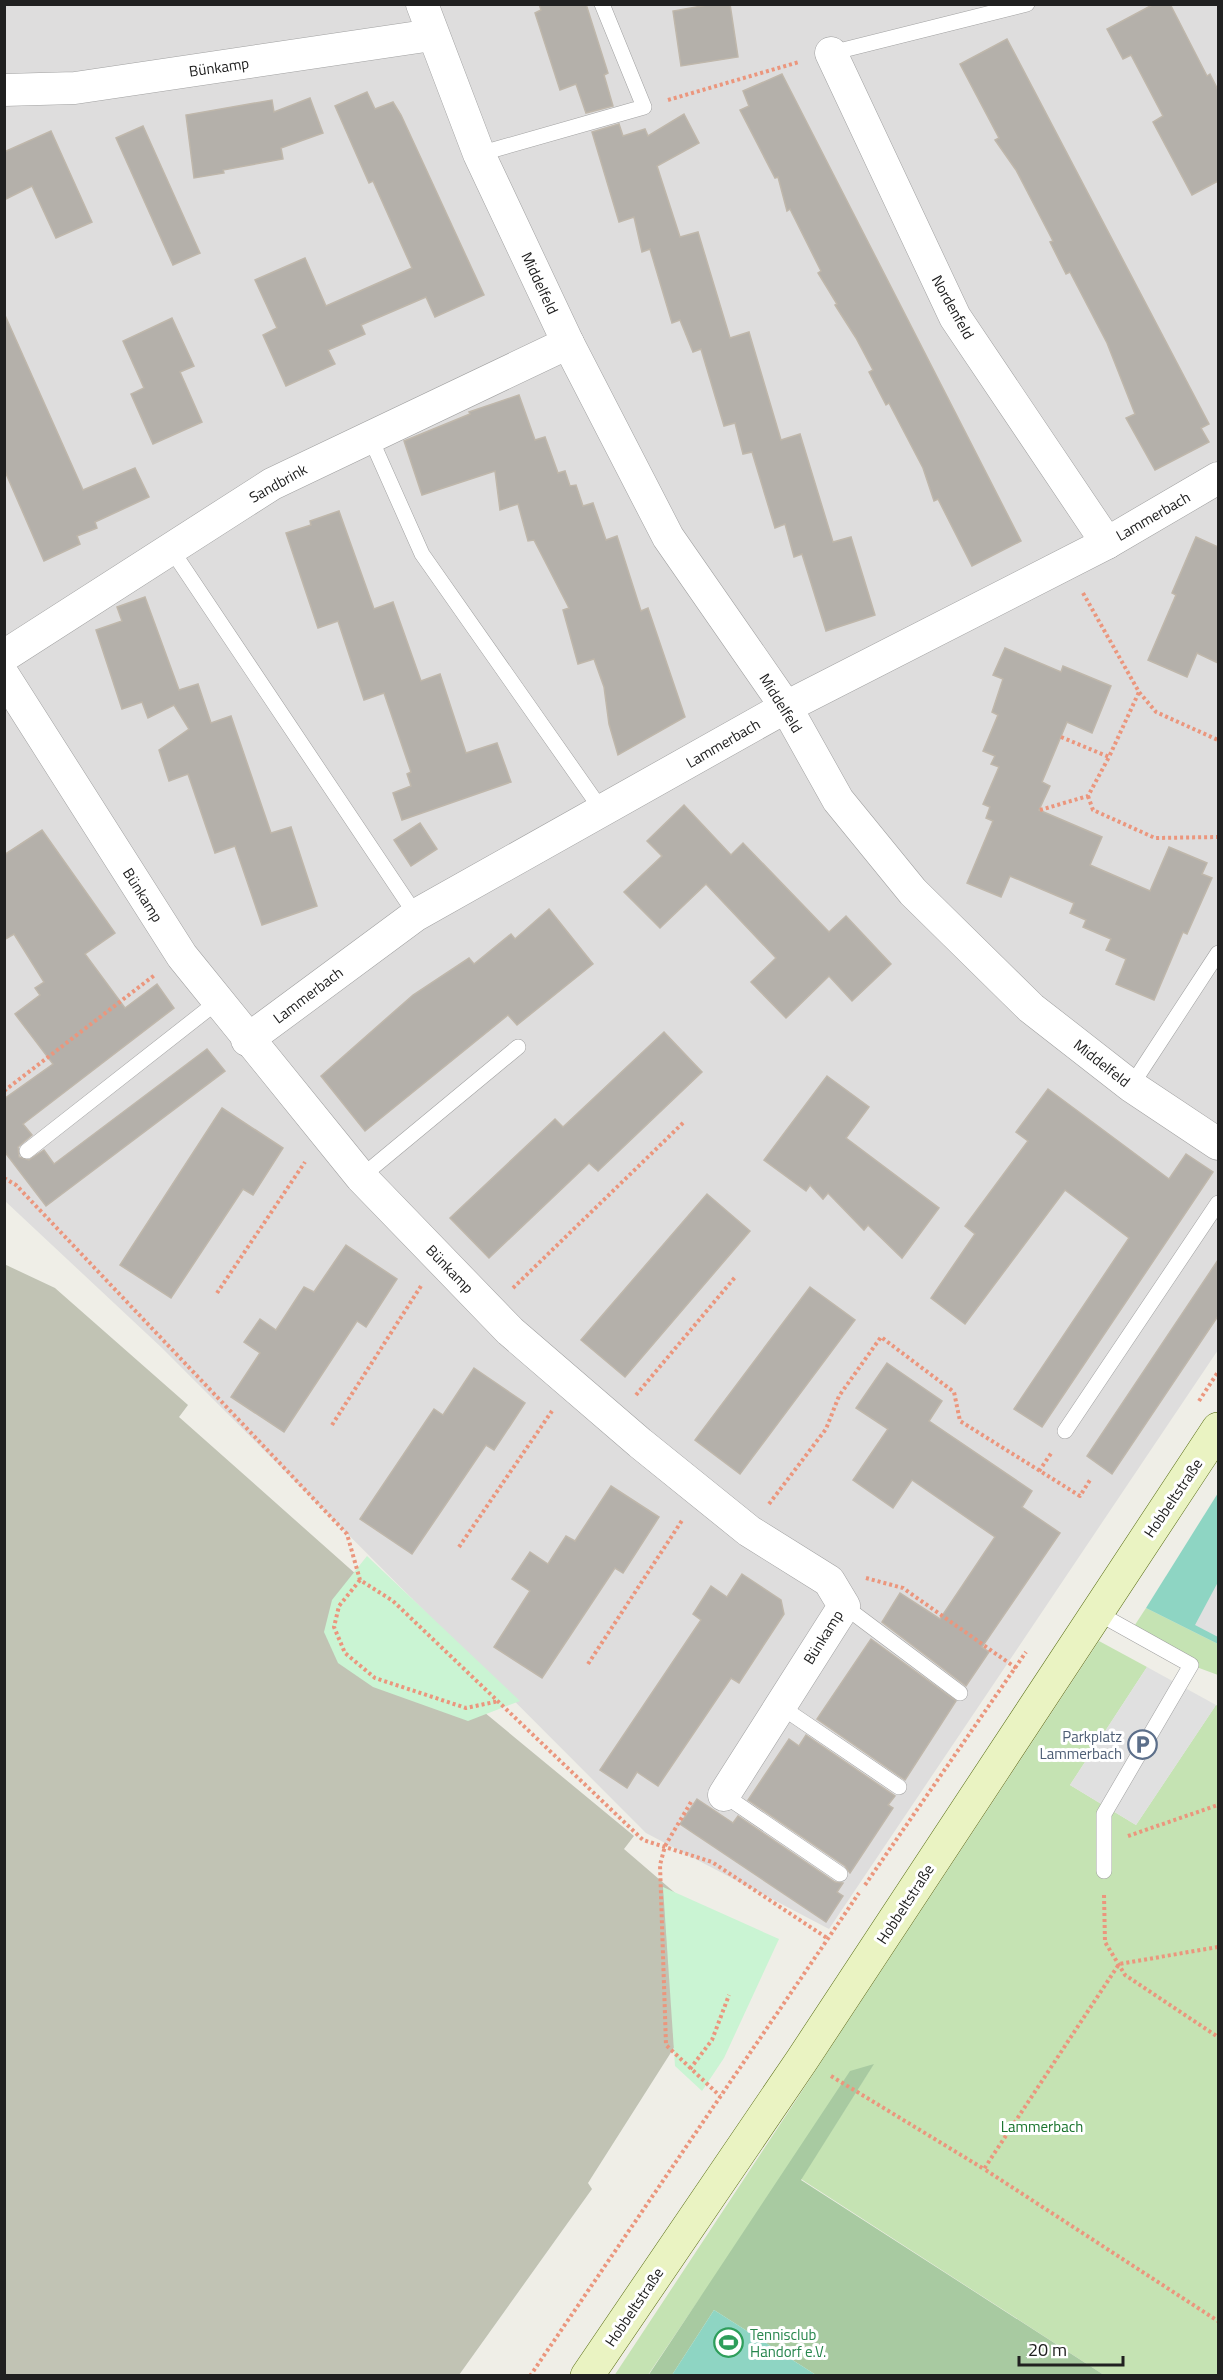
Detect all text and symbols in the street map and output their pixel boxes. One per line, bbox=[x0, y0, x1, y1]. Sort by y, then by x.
street label: Bünkamp bbox=[188, 51, 251, 83]
street label: Middelfeld bbox=[516, 248, 564, 318]
street label: Nordenfeld bbox=[926, 271, 980, 343]
street label: Sandbrink bbox=[245, 458, 311, 508]
street label: Lammerbach bbox=[1112, 485, 1194, 547]
street label: Middelfeld bbox=[754, 669, 808, 737]
street label: Lammerbach bbox=[682, 712, 764, 774]
street label: Bünkamp bbox=[117, 863, 169, 927]
street label: Lammerbach bbox=[268, 961, 348, 1029]
street label: Middelfeld bbox=[1069, 1033, 1135, 1093]
street label: Bünkamp bbox=[421, 1239, 479, 1299]
street label: Hobbeltstraße bbox=[1138, 1454, 1208, 1542]
street label: Bünkamp bbox=[797, 1605, 849, 1669]
place label: Parkplatz Lammerbach bbox=[1039, 1725, 1122, 1765]
parking icon: Parkplatz Lammerbach bbox=[1127, 1729, 1159, 1761]
street label: Hobbeltstraße bbox=[871, 1859, 939, 1949]
park label: Lammerbach bbox=[1001, 2115, 1083, 2138]
street label: Hobbeltstraße bbox=[599, 2263, 669, 2351]
place label: Tennisclub Handorf e.V. bbox=[750, 2323, 826, 2363]
sports icon: Tennisclub Handorf e.V. bbox=[713, 2327, 745, 2359]
scale bar bbox=[1019, 2329, 1122, 2367]
text: 20 m bbox=[1028, 2336, 1067, 2363]

